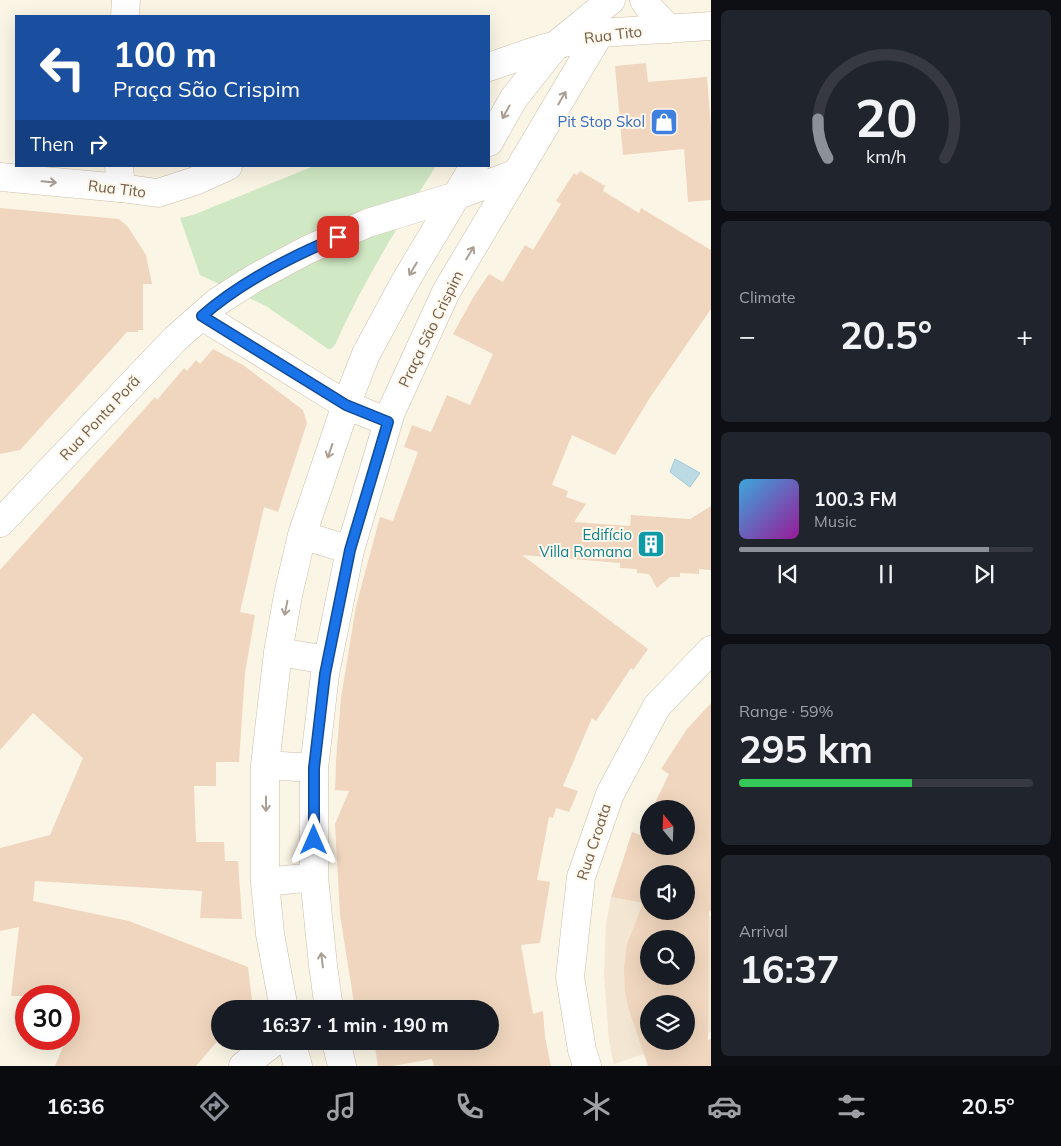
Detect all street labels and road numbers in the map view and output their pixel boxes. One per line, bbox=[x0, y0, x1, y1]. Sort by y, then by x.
street label: Rua Tito bbox=[583, 22, 643, 47]
street label: Rua Tito bbox=[87, 176, 147, 201]
street label: Praça São Crispim bbox=[394, 267, 467, 390]
street label: Rua Ponta Porã bbox=[55, 371, 144, 464]
street label: Rua Croata bbox=[572, 801, 615, 883]

